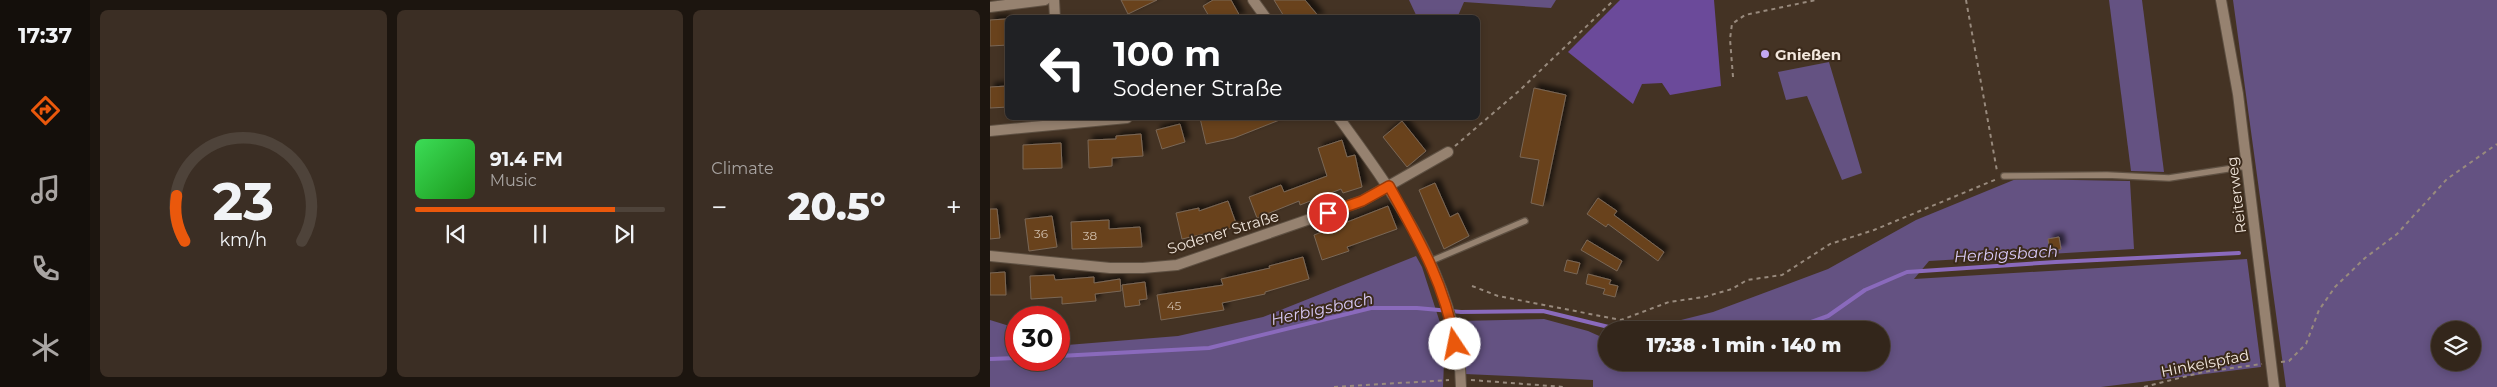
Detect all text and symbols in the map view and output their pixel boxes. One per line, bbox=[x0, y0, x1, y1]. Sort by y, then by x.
text: 17:37 bbox=[18, 22, 72, 49]
text: 100 m bbox=[1113, 32, 1221, 75]
icon: left bbox=[1030, 35, 1095, 100]
place label: Gnießen bbox=[1775, 45, 1841, 64]
marker: Gnießen bbox=[1759, 48, 1771, 60]
text: Sodener Straße bbox=[1113, 75, 1283, 102]
icon: directions bbox=[28, 93, 63, 128]
text: 91.4 FM bbox=[490, 148, 563, 171]
street label: Reiterweg bbox=[2222, 156, 2250, 234]
text: Climate bbox=[711, 159, 774, 178]
text: 23 bbox=[213, 170, 274, 233]
text: Music bbox=[490, 171, 537, 190]
icon: music bbox=[28, 172, 63, 207]
text: 20.5° bbox=[788, 183, 886, 230]
text: − bbox=[711, 190, 727, 224]
text: + bbox=[946, 190, 962, 224]
pin bbox=[1307, 192, 1349, 234]
icon: arrive bbox=[1314, 199, 1342, 227]
street label: Sodener Straße bbox=[1165, 206, 1281, 258]
icon: previous bbox=[442, 220, 470, 248]
icon: pause bbox=[526, 220, 554, 248]
icon: next bbox=[610, 220, 638, 248]
house number: 36 bbox=[1034, 226, 1048, 241]
house number: 38 bbox=[1083, 228, 1098, 243]
text: km/h bbox=[220, 229, 267, 250]
water label: Herbigsbach bbox=[1953, 242, 2059, 266]
icon: phone bbox=[28, 251, 63, 286]
water label: Herbigsbach bbox=[1269, 289, 1375, 329]
house number: 45 bbox=[1167, 298, 1182, 313]
speed limit sign: 30 bbox=[1005, 306, 1070, 371]
position arrow bbox=[1428, 317, 1480, 369]
map controls bbox=[2431, 321, 2481, 371]
button: layers bbox=[2431, 321, 2481, 371]
icon: climate bbox=[28, 330, 63, 365]
text: 17:38 · 1 min · 140 m bbox=[1647, 334, 1841, 357]
street label: Hinkelspfad bbox=[2159, 345, 2251, 381]

